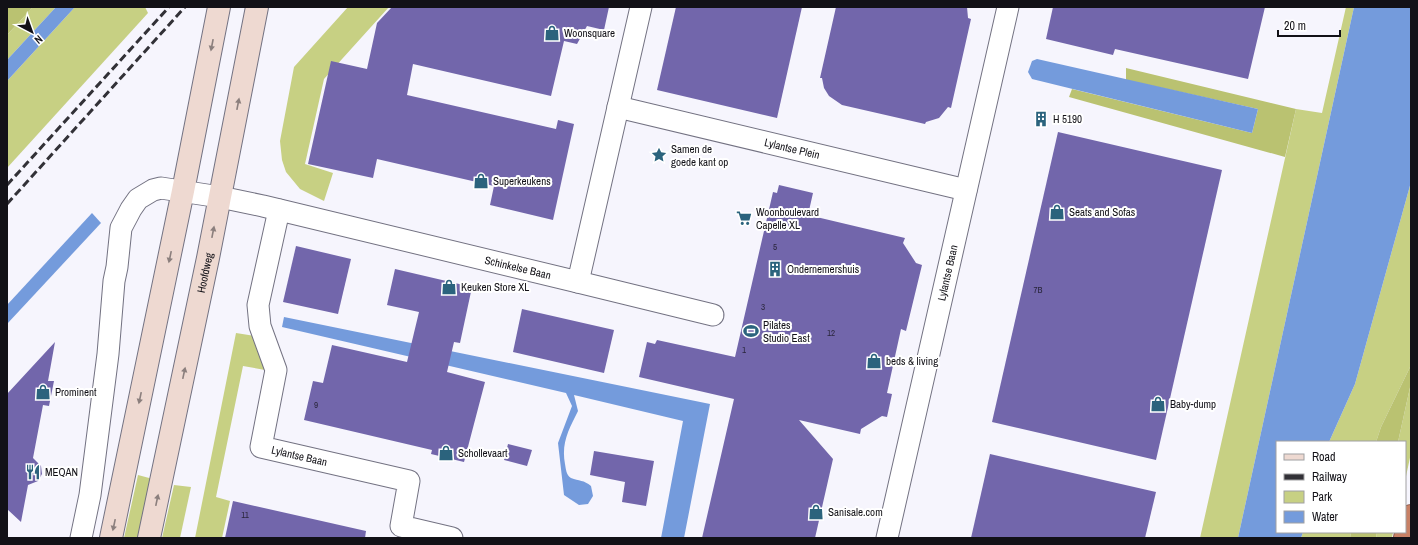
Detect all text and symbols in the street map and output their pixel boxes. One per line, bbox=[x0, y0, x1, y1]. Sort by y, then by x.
north arrow bbox=[12, 12, 52, 52]
scale bar bbox=[1278, 12, 1340, 38]
text: 20 m bbox=[1284, 18, 1306, 34]
shop icon: Woonsquare bbox=[543, 24, 561, 42]
place label: Woonsquare bbox=[564, 26, 615, 40]
text: N bbox=[32, 32, 46, 47]
one-way arrow bbox=[208, 39, 214, 51]
one-way arrow bbox=[235, 98, 241, 110]
building icon: H 5190 bbox=[1032, 110, 1050, 128]
place label: H 5190 bbox=[1053, 112, 1082, 126]
street label: Lylantse Plein bbox=[763, 135, 821, 162]
place label: Samen de goede kant op bbox=[671, 142, 728, 169]
place icon: Samen de goede kant op bbox=[650, 146, 668, 164]
shop icon: Superkeukens bbox=[472, 172, 490, 190]
place label: Superkeukens bbox=[493, 174, 551, 188]
shop icon: Seats and Sofas bbox=[1048, 203, 1066, 221]
place label: Woonboulevard Capelle XL bbox=[756, 205, 819, 232]
place label: Seats and Sofas bbox=[1069, 205, 1136, 219]
supermarket icon: Woonboulevard Capelle XL bbox=[735, 209, 753, 227]
one-way arrow bbox=[210, 225, 216, 238]
house number: 5 bbox=[773, 241, 777, 253]
street label: Lylantse Baan bbox=[934, 243, 961, 302]
one-way arrow bbox=[166, 251, 172, 263]
street label: Hoofdweg bbox=[194, 252, 216, 294]
street label: Schinkelse Baan bbox=[483, 253, 552, 282]
building icon: Ondernemershuis bbox=[766, 260, 784, 278]
place label: Ondernemershuis bbox=[787, 262, 860, 276]
shop icon: Keuken Store XL bbox=[440, 278, 458, 296]
place label: Keuken Store XL bbox=[461, 280, 529, 294]
house number: 7B bbox=[1033, 284, 1043, 296]
house number: 3 bbox=[761, 301, 765, 313]
place label: Pilates Studio East bbox=[763, 318, 810, 345]
sports icon: Pilates Studio East bbox=[742, 322, 760, 340]
house number: 12 bbox=[827, 327, 835, 339]
house number: 1 bbox=[742, 344, 746, 356]
shop icon: beds & living bbox=[865, 352, 883, 370]
place label: beds & living bbox=[886, 354, 938, 368]
one-way arrow bbox=[181, 366, 187, 379]
shop icon: Prominent bbox=[34, 383, 52, 401]
place label: Prominent bbox=[55, 385, 97, 399]
one-way arrow bbox=[137, 392, 143, 404]
shop icon: Baby-dump bbox=[1149, 395, 1167, 413]
place label: Baby-dump bbox=[1170, 397, 1216, 411]
house number: 9 bbox=[314, 399, 318, 411]
legend bbox=[1276, 441, 1406, 533]
street label: Lylantse Baan bbox=[270, 443, 329, 469]
shop icon: Schollevaart bbox=[437, 444, 455, 462]
place label: Schollevaart bbox=[458, 446, 508, 460]
text: Road bbox=[1312, 449, 1336, 465]
restaurant icon: MEQAN bbox=[24, 463, 42, 481]
place label: MEQAN bbox=[45, 465, 78, 479]
text: Railway bbox=[1312, 469, 1347, 485]
text: Park bbox=[1312, 489, 1332, 505]
one-way arrow bbox=[154, 494, 160, 506]
shop icon: Sanisale.com bbox=[807, 503, 825, 521]
place label: Sanisale.com bbox=[828, 505, 883, 519]
house number: 11 bbox=[241, 509, 249, 521]
text: Water bbox=[1312, 509, 1339, 525]
one-way arrow bbox=[110, 519, 116, 531]

